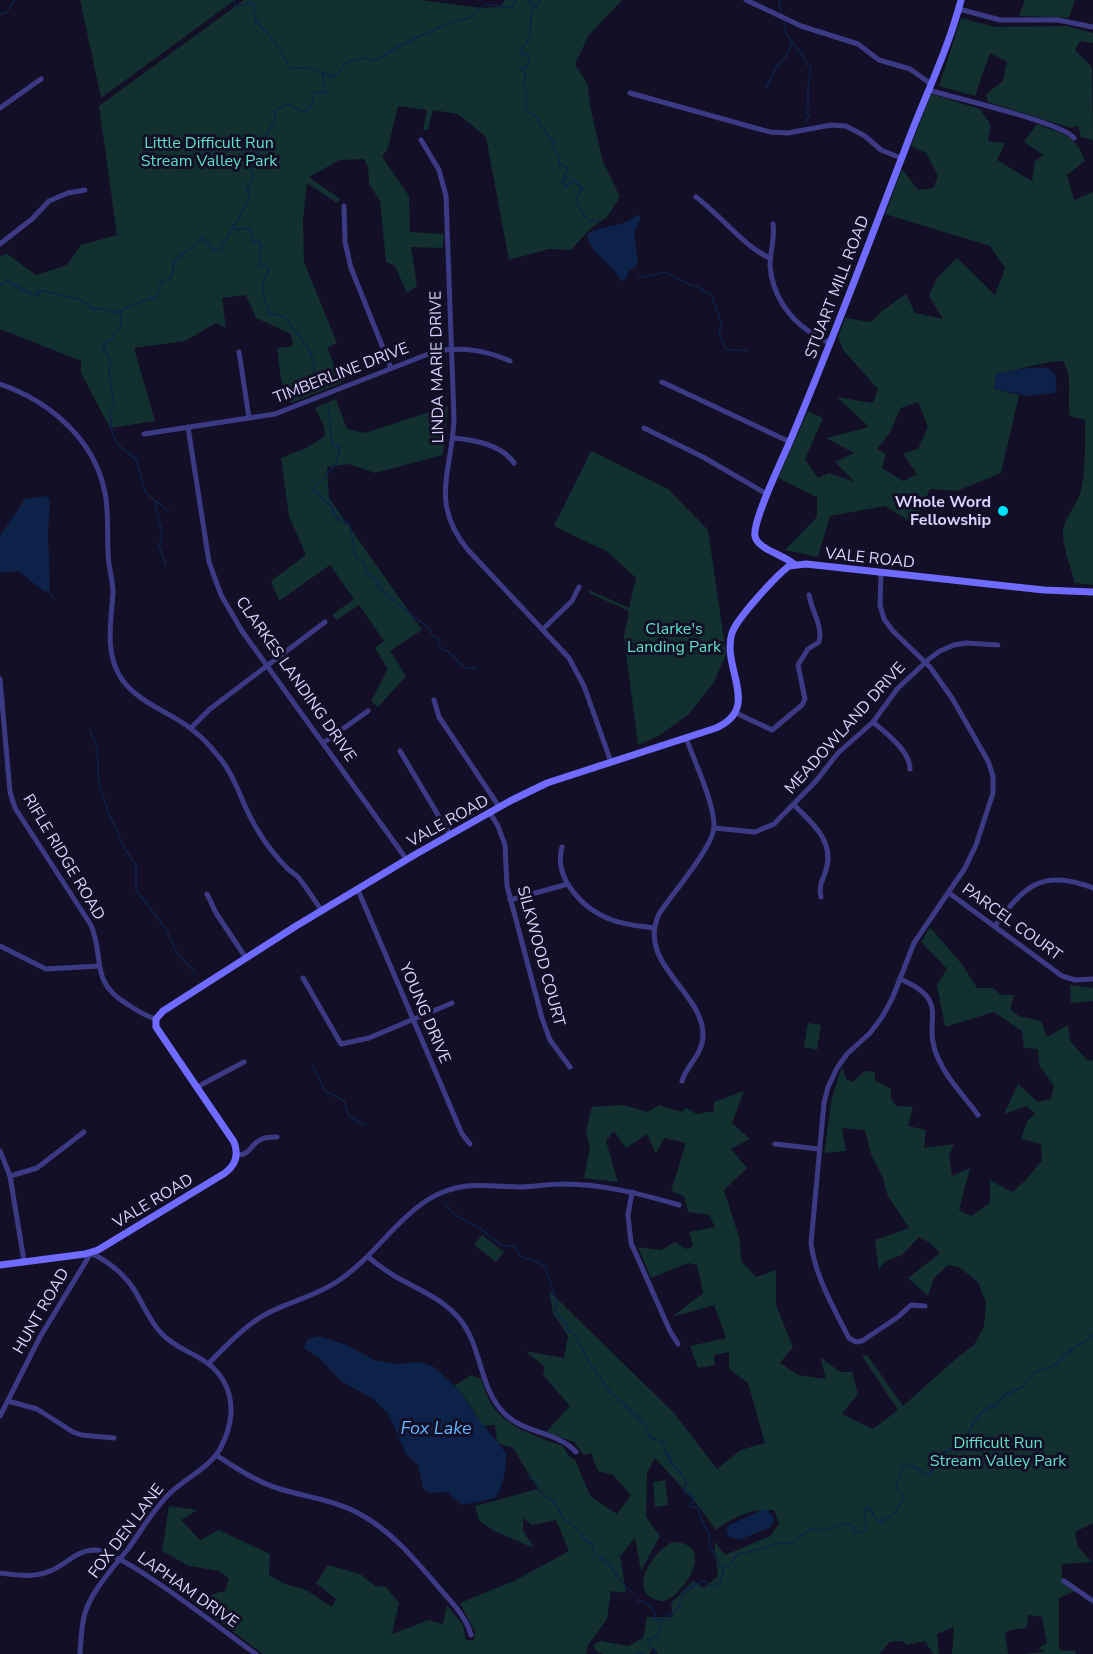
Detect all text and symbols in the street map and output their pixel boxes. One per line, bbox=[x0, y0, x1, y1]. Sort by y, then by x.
park label: Little Difficult Run Stream Valley Park bbox=[141, 132, 278, 172]
street label: STUART MILL ROAD bbox=[799, 212, 875, 362]
street label: LINDA MARIE DRIVE bbox=[425, 290, 449, 444]
street label: TIMBERLINE DRIVE bbox=[270, 337, 412, 409]
place label: Whole Word Fellowship bbox=[895, 491, 991, 531]
marker: Whole Word Fellowship bbox=[996, 504, 1010, 518]
street label: VALE ROAD bbox=[823, 542, 916, 574]
street label: CLARKES LANDING DRIVE bbox=[230, 592, 362, 766]
park label: Clarke's Landing Park bbox=[627, 618, 722, 658]
street label: MEADOWLAND DRIVE bbox=[780, 657, 910, 799]
street label: RIFLE RIDGE ROAD bbox=[18, 790, 110, 924]
street label: VALE ROAD bbox=[402, 790, 493, 853]
street label: PARCEL COURT bbox=[958, 878, 1067, 966]
street label: SILKWOOD COURT bbox=[512, 883, 570, 1029]
street label: YOUNG DRIVE bbox=[394, 958, 456, 1067]
street label: VALE ROAD bbox=[108, 1168, 197, 1234]
street label: HUNT ROAD bbox=[8, 1264, 74, 1358]
water label: Fox Lake bbox=[400, 1416, 472, 1440]
park label: Difficult Run Stream Valley Park bbox=[930, 1432, 1067, 1472]
street label: FOX DEN LANE bbox=[83, 1479, 169, 1583]
street label: LAPHAM DRIVE bbox=[133, 1547, 243, 1633]

